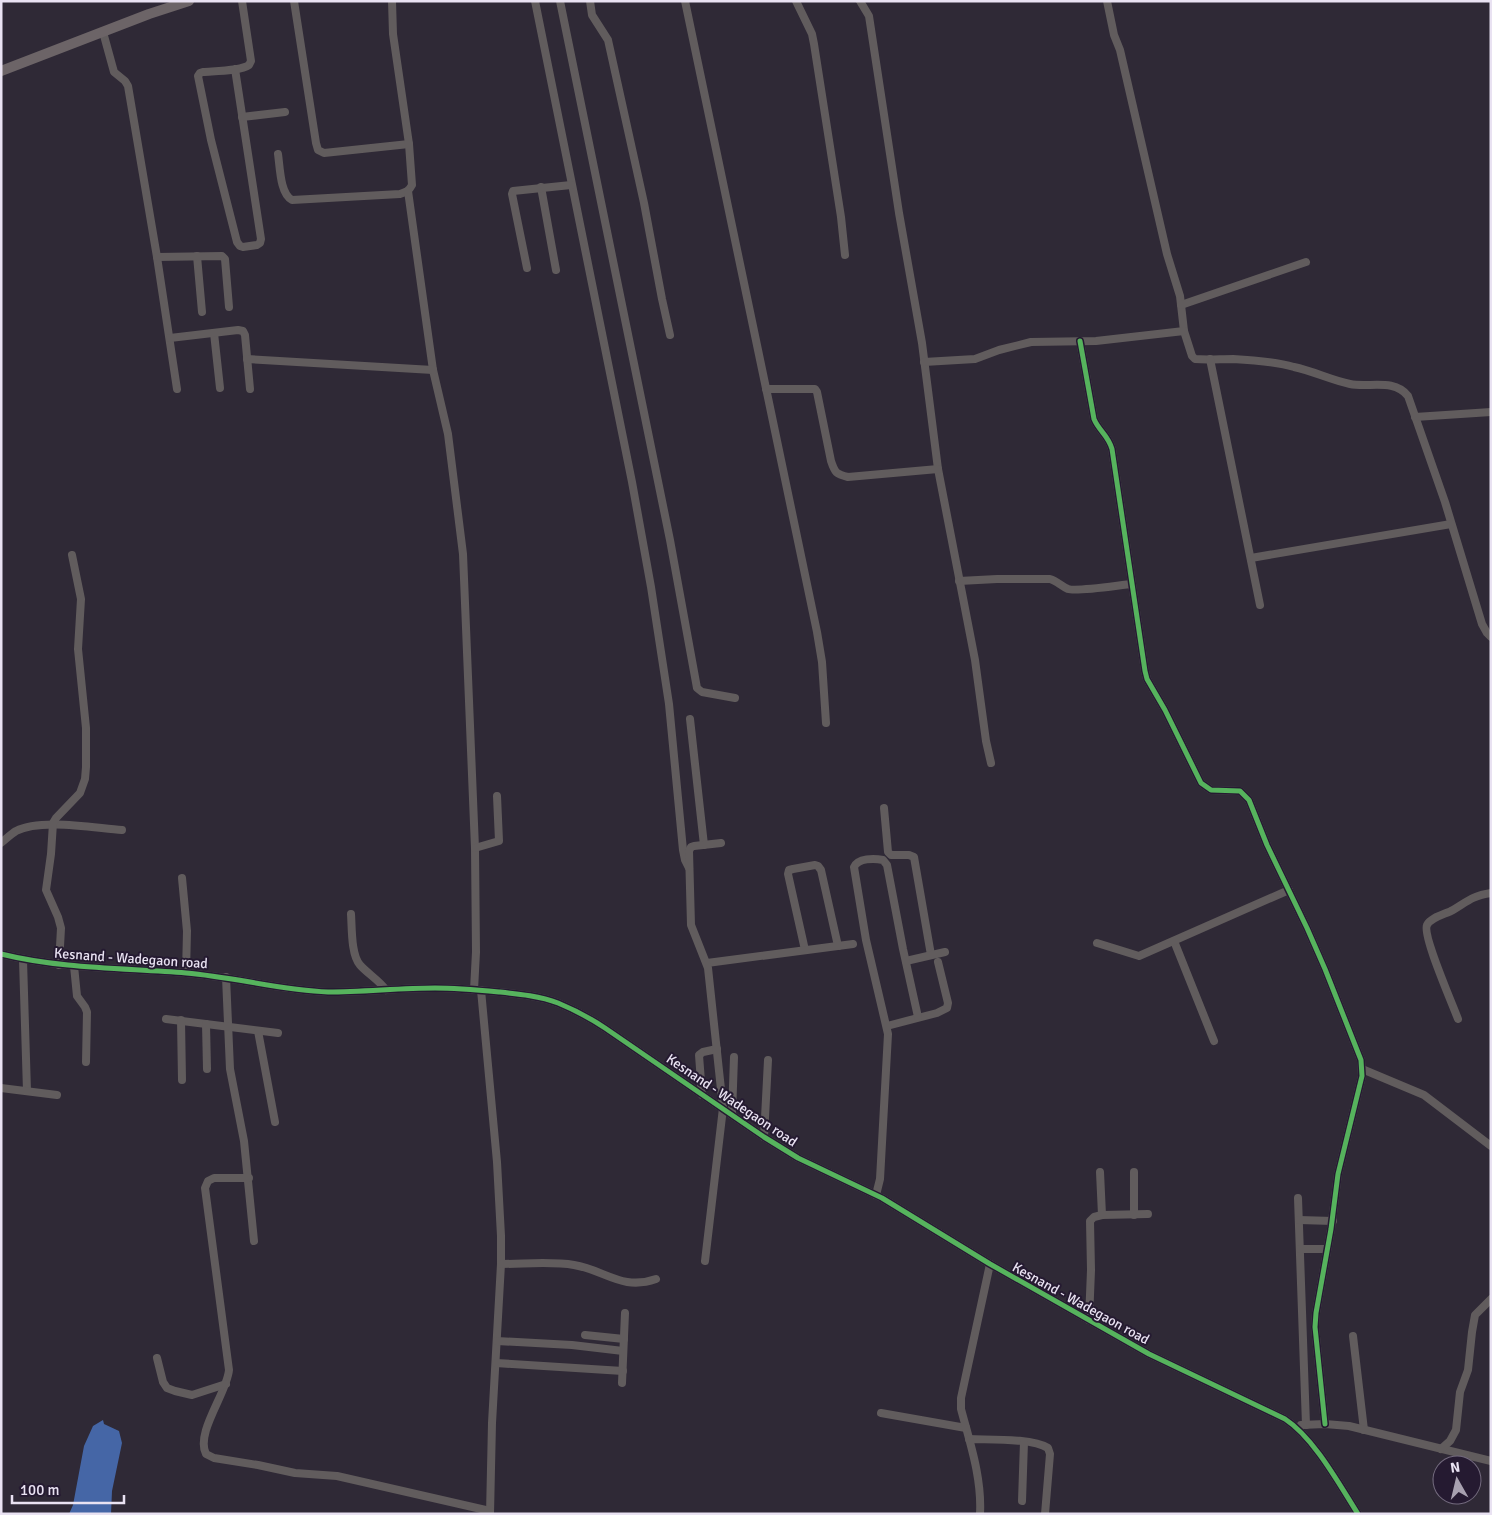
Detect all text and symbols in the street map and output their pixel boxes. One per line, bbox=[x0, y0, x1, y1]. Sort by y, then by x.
street label: Kesnand - Wadegaon road bbox=[54, 945, 208, 972]
street label: Kesnand - Wadegaon road bbox=[663, 1050, 800, 1151]
street label: Kesnand - Wadegaon road bbox=[1009, 1259, 1152, 1348]
north arrow bbox=[1432, 1455, 1482, 1505]
text: N bbox=[1449, 1459, 1461, 1477]
scale bar bbox=[12, 1472, 125, 1504]
text: 100 m bbox=[20, 1481, 60, 1499]

